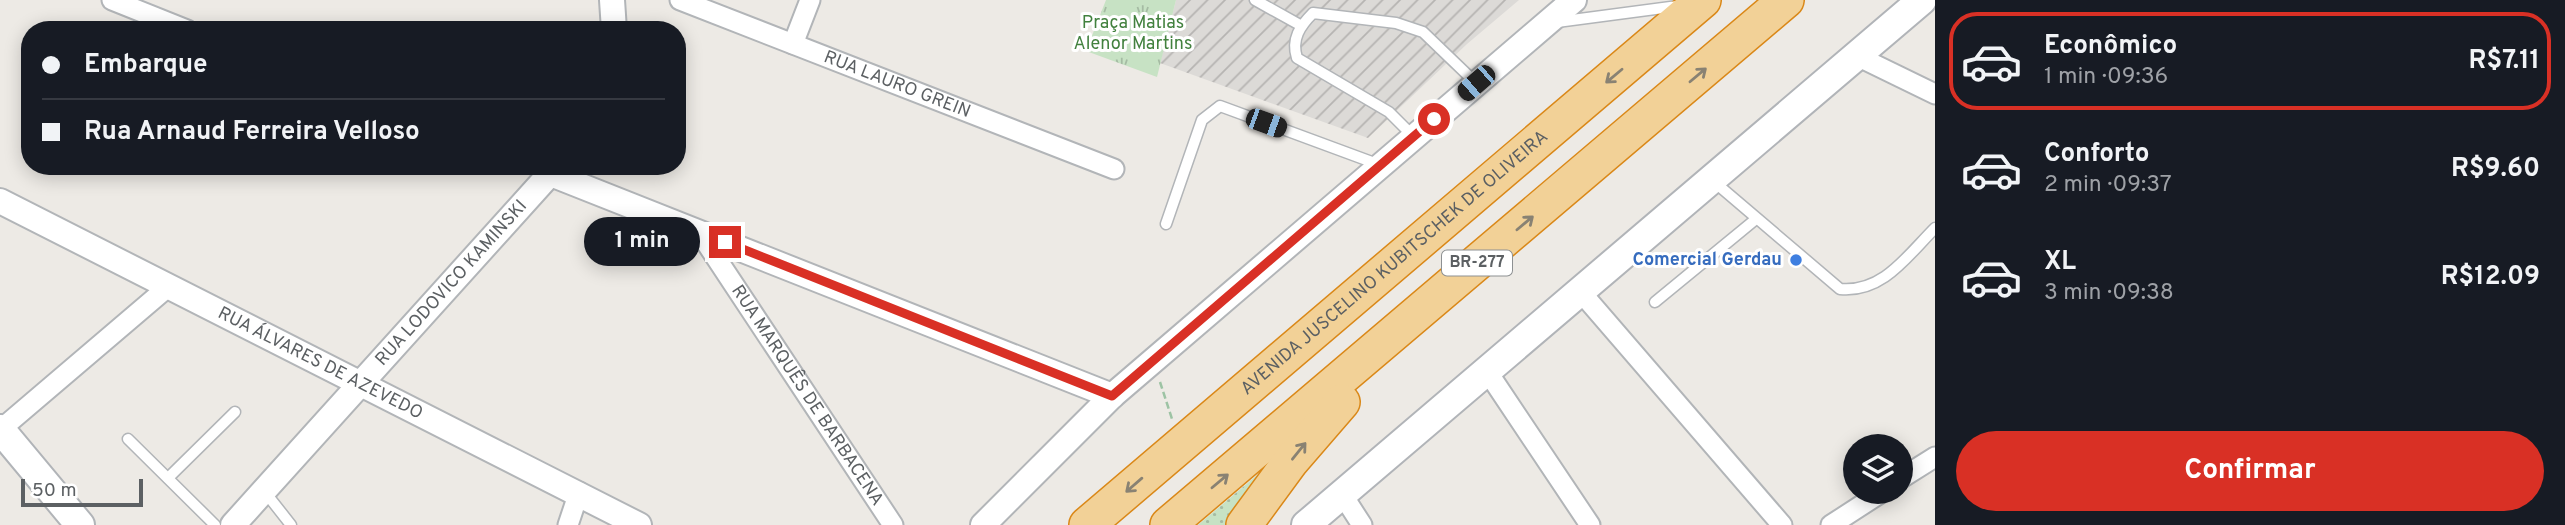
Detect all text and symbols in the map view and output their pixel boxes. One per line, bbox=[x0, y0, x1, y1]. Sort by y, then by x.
park label: Praça Matias Alenor Martins bbox=[1074, 12, 1192, 56]
icon: car bbox=[1960, 30, 2023, 93]
text: Econômico bbox=[2044, 30, 2177, 63]
text: R$7.11 bbox=[2469, 45, 2540, 78]
street label: RUA LAURO GREIN bbox=[820, 46, 974, 124]
text: Embarque bbox=[84, 49, 207, 82]
car bbox=[1454, 61, 1499, 105]
text: 1 min · 09:36 bbox=[2044, 63, 2168, 92]
one-way arrow bbox=[1688, 67, 1706, 83]
one-way arrow bbox=[1605, 68, 1623, 84]
route start bbox=[1418, 103, 1450, 135]
car bbox=[1243, 106, 1290, 140]
text: Rua Arnaud Ferreira Velloso bbox=[84, 116, 420, 149]
street label: AVENIDA JUSCELINO KUBITSCHEK DE OLIVEIRA bbox=[1236, 126, 1553, 400]
icon: car bbox=[1960, 138, 2023, 201]
text: Conforto bbox=[2044, 138, 2150, 171]
text: R$9.60 bbox=[2451, 153, 2540, 186]
text: 2 min · 09:37 bbox=[2044, 171, 2172, 200]
street label: RUA LODOVICO KAMINSKI bbox=[371, 195, 532, 371]
one-way arrow bbox=[1515, 215, 1533, 230]
callout: 1 min bbox=[585, 218, 700, 266]
route end bbox=[709, 226, 741, 258]
text: 1 min bbox=[614, 227, 670, 256]
icon: car bbox=[1960, 246, 2023, 309]
text: XL bbox=[2044, 246, 2076, 279]
place label: Comercial Gerdau bbox=[1632, 249, 1782, 272]
road number: BR-277 bbox=[1442, 250, 1512, 276]
marker: Comercial Gerdau bbox=[1788, 252, 1804, 268]
text: R$12.09 bbox=[2441, 261, 2540, 294]
text: 3 min · 09:38 bbox=[2044, 279, 2174, 308]
street label: RUA MARQUÊS DE BARBACENA bbox=[726, 281, 889, 510]
street label: RUA ÁLVARES DE AZEVEDO bbox=[214, 302, 427, 425]
button: Confirmar bbox=[1956, 431, 2544, 511]
map controls bbox=[1843, 434, 1913, 504]
button: layers bbox=[1843, 434, 1913, 504]
one-way arrow bbox=[1291, 442, 1307, 460]
one-way arrow bbox=[1211, 473, 1229, 489]
scale bar bbox=[21, 476, 144, 508]
one-way arrow bbox=[1125, 477, 1143, 493]
text: 50 m bbox=[32, 479, 77, 503]

